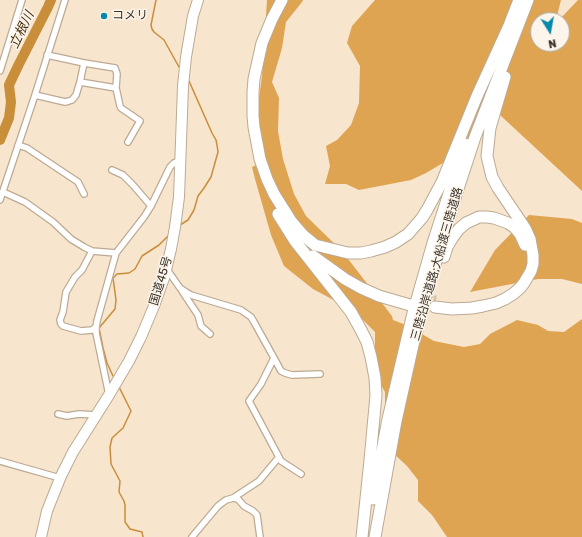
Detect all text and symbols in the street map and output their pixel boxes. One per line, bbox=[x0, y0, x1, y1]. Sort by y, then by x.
water label: 立根川 bbox=[6, 9, 38, 51]
place label: コメリ bbox=[112, 9, 148, 23]
marker: コメリ bbox=[99, 11, 109, 21]
north arrow bbox=[530, 12, 570, 52]
text: N bbox=[547, 36, 557, 50]
street label: 三陸沿岸道路;大船渡三陸道路 bbox=[408, 185, 466, 343]
street label: 国道45号 bbox=[147, 255, 175, 307]

